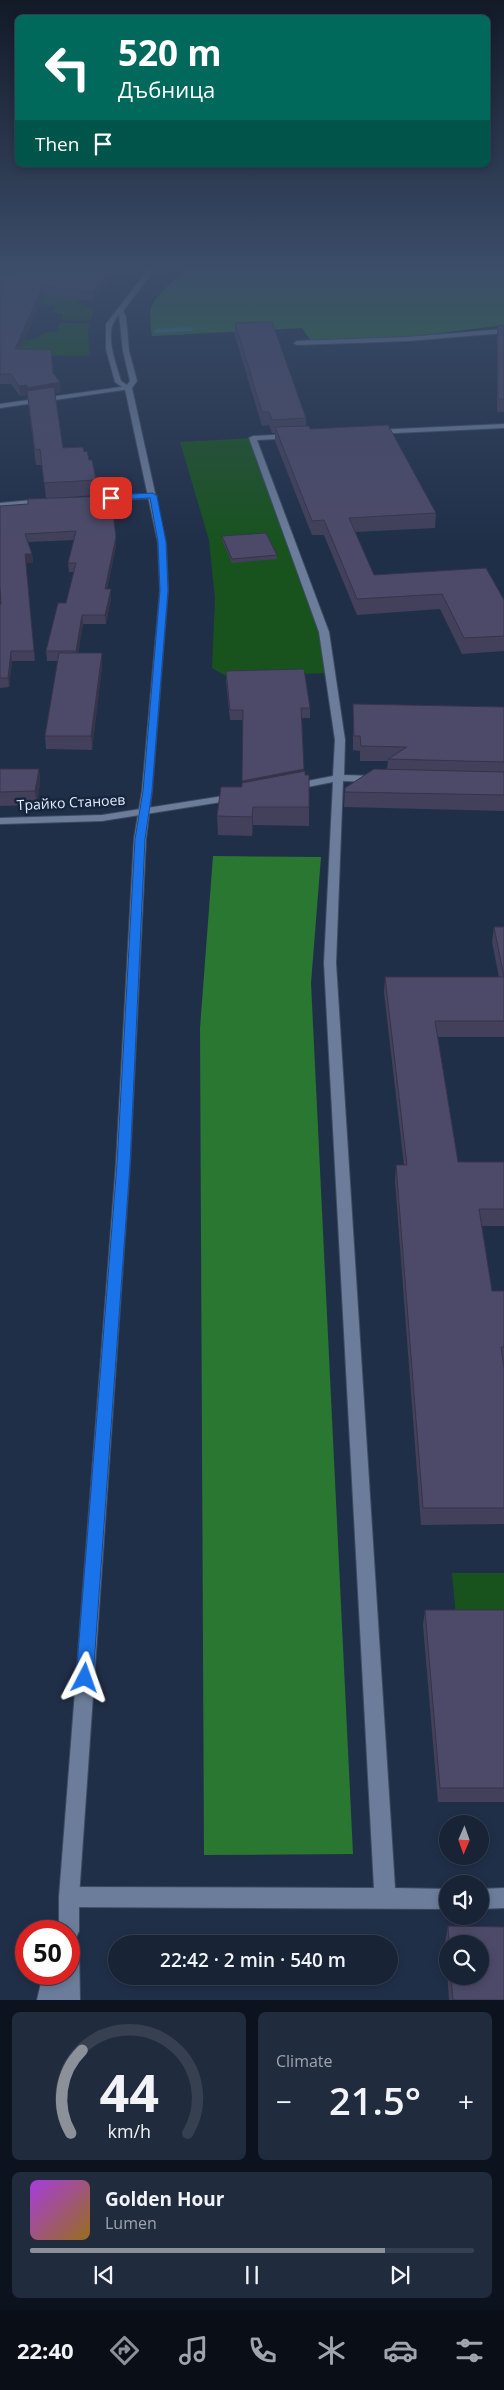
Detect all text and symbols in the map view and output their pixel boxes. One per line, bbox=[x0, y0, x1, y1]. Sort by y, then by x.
text: 520 m bbox=[118, 29, 222, 76]
icon: left bbox=[35, 35, 100, 100]
text: Дъбница bbox=[118, 74, 215, 104]
icon: arrive bbox=[89, 130, 117, 158]
text: Then bbox=[35, 131, 79, 157]
pin bbox=[90, 477, 132, 519]
icon: arrive bbox=[97, 484, 125, 512]
street label: Трайко Станоев bbox=[16, 790, 126, 814]
position arrow bbox=[58, 1651, 110, 1703]
north arrow bbox=[439, 1815, 489, 1865]
map controls bbox=[439, 1815, 489, 1985]
button: sound bbox=[439, 1875, 489, 1925]
speed limit sign: 50 bbox=[15, 1920, 80, 1985]
button: search bbox=[439, 1935, 489, 1985]
text: 22:42 · 2 min · 540 m bbox=[160, 1947, 346, 1973]
text: Climate bbox=[276, 2050, 333, 2072]
text: 44 bbox=[99, 2056, 159, 2127]
text: 21.5° bbox=[329, 2074, 421, 2126]
text: − bbox=[276, 2082, 292, 2120]
text: + bbox=[458, 2082, 474, 2120]
text: km/h bbox=[107, 2119, 151, 2143]
text: Golden Hour bbox=[105, 2186, 224, 2212]
text: Lumen bbox=[105, 2212, 157, 2234]
icon: previous bbox=[90, 2261, 118, 2289]
icon: pause bbox=[238, 2261, 266, 2289]
icon: next bbox=[386, 2261, 414, 2289]
icon: directions bbox=[107, 2333, 142, 2368]
icon: music bbox=[176, 2333, 211, 2368]
icon: phone bbox=[245, 2333, 280, 2368]
icon: climate bbox=[314, 2333, 349, 2368]
icon: car bbox=[383, 2333, 418, 2368]
icon: filters bbox=[452, 2333, 487, 2368]
text: 22:40 bbox=[17, 2335, 74, 2365]

